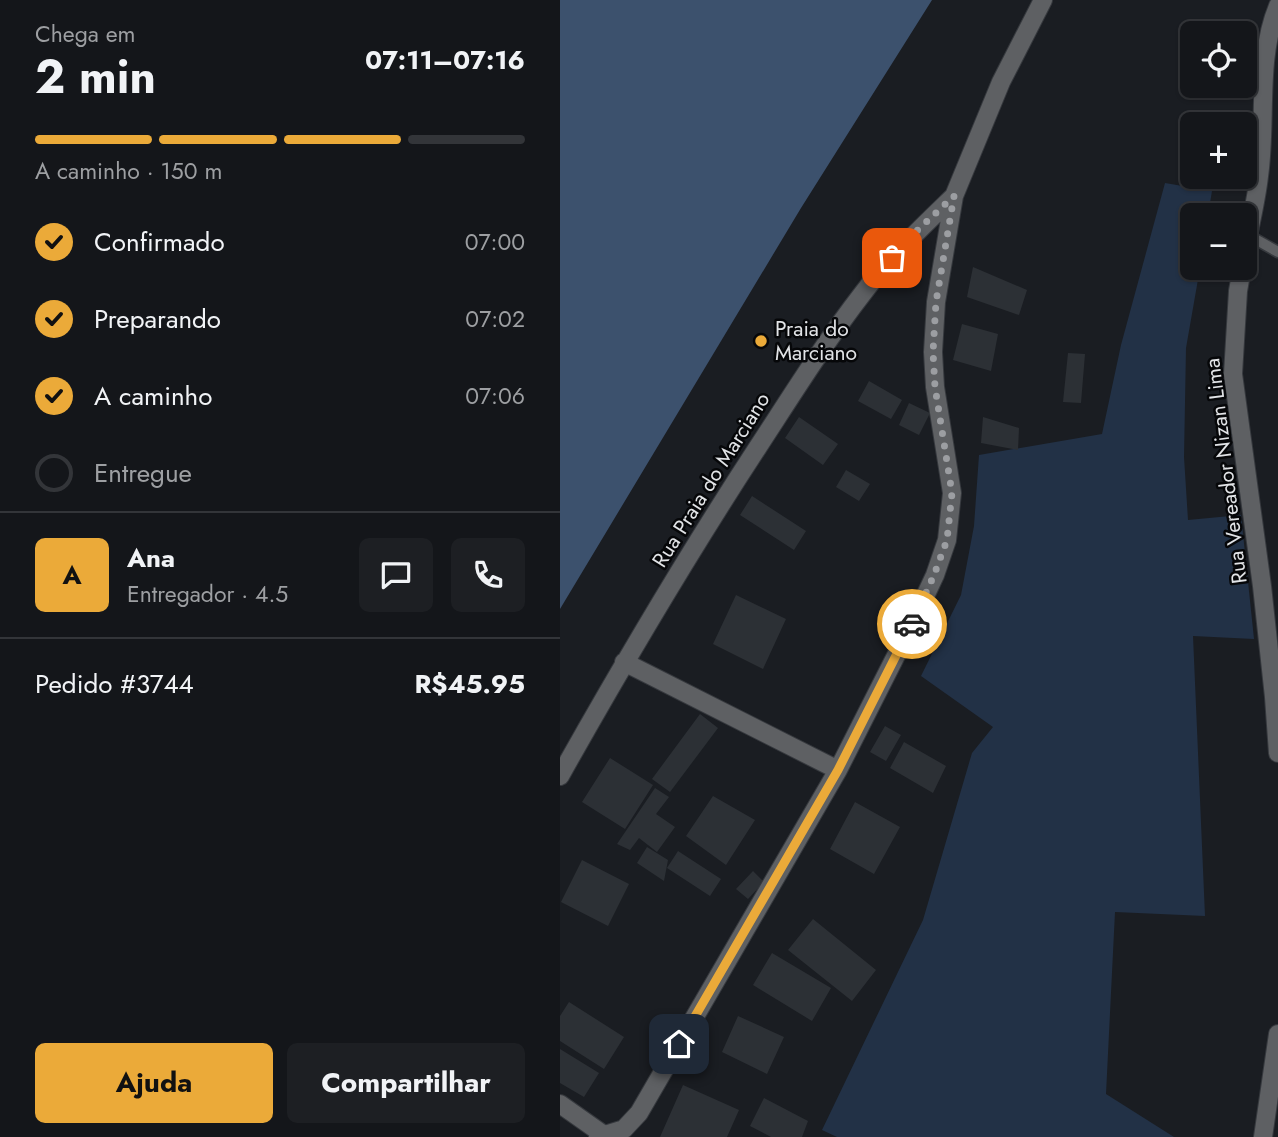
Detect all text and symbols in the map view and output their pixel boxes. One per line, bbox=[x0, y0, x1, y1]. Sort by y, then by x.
text: Chega em bbox=[35, 17, 136, 51]
map controls bbox=[1180, 21, 1257, 280]
button: locate bbox=[1180, 21, 1257, 98]
text: 07:11–07:16 bbox=[365, 41, 525, 79]
text: 2 min bbox=[35, 44, 156, 110]
button: + bbox=[1180, 112, 1257, 189]
text: A caminho · 150 m bbox=[35, 154, 222, 188]
button: − bbox=[1180, 203, 1257, 280]
icon: check bbox=[35, 223, 73, 261]
text: Confirmado bbox=[94, 223, 225, 261]
text: 07:00 bbox=[465, 225, 525, 259]
pin bbox=[862, 228, 922, 288]
icon: bag bbox=[873, 239, 911, 277]
icon: check bbox=[35, 300, 73, 338]
text: Preparando bbox=[94, 300, 221, 338]
text: 07:02 bbox=[465, 302, 525, 336]
place label: Praia do Marciano bbox=[775, 314, 857, 368]
marker: Praia do Marciano bbox=[753, 333, 769, 349]
street label: Rua Vereador Nizan Lima bbox=[1197, 356, 1255, 586]
icon: check bbox=[35, 377, 73, 415]
text: A caminho bbox=[94, 377, 212, 415]
text: 07:06 bbox=[465, 379, 525, 413]
street label: Rua Praia do Marciano bbox=[645, 387, 777, 573]
text: Entregue bbox=[94, 454, 192, 492]
button: chat bbox=[359, 538, 433, 612]
button: phone bbox=[451, 538, 525, 612]
text: Ana bbox=[127, 539, 175, 577]
text: A bbox=[62, 556, 82, 594]
text: Entregador · 4.5 bbox=[127, 577, 288, 611]
courier bbox=[877, 589, 947, 659]
icon: car bbox=[893, 605, 931, 643]
text: Pedido #3744 bbox=[35, 665, 194, 703]
text: R$45.95 bbox=[415, 665, 525, 703]
pin bbox=[649, 1014, 709, 1074]
icon: home bbox=[660, 1025, 698, 1063]
button: Ajuda bbox=[35, 1043, 273, 1123]
button: Compartilhar bbox=[287, 1043, 525, 1123]

